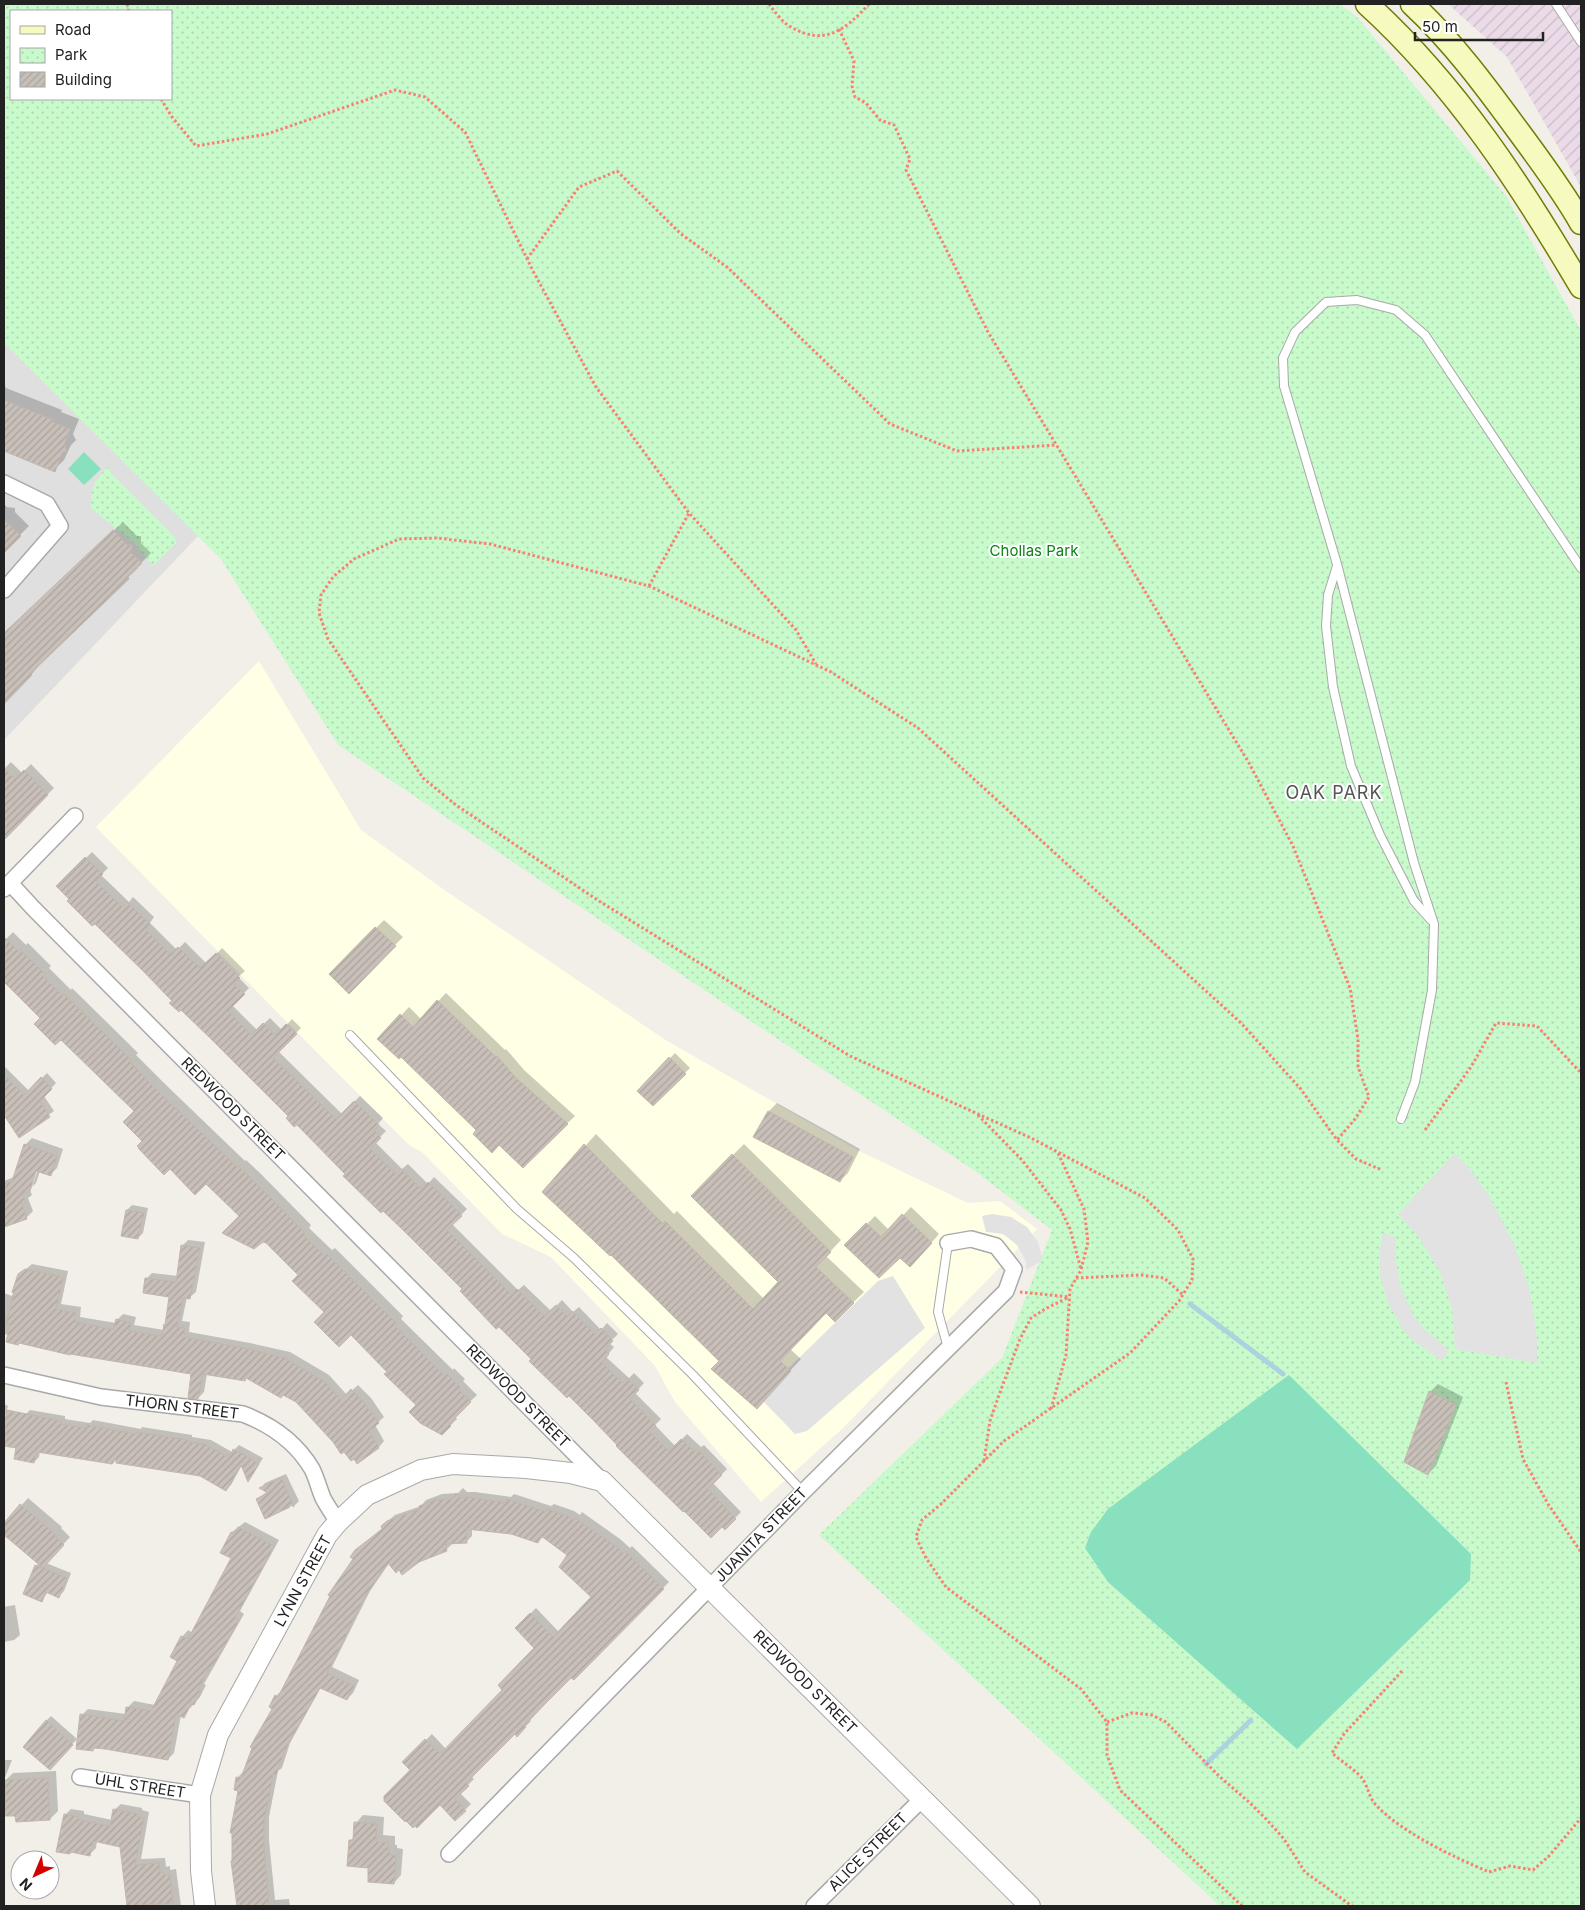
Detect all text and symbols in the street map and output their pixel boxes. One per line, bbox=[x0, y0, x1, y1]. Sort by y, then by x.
legend bbox=[10, 10, 172, 100]
scale bar bbox=[1415, 10, 1542, 42]
text: 50 m bbox=[1422, 17, 1458, 36]
text: Road bbox=[55, 20, 91, 39]
text: Park bbox=[55, 45, 88, 64]
text: Building bbox=[55, 70, 112, 89]
park label: Chollas Park bbox=[990, 541, 1079, 560]
district label: OAK PARK bbox=[1286, 782, 1383, 803]
street label: REDWOOD STREET bbox=[178, 1053, 289, 1164]
street label: REDWOOD STREET bbox=[463, 1340, 574, 1451]
street label: THORN STREET bbox=[124, 1390, 240, 1423]
street label: JUANITA STREET bbox=[710, 1483, 811, 1586]
street label: LYNN STREET bbox=[270, 1532, 336, 1630]
street label: REDWOOD STREET bbox=[750, 1626, 861, 1737]
street label: UHL STREET bbox=[93, 1769, 187, 1802]
street label: ALICE STREET bbox=[824, 1808, 911, 1895]
north arrow bbox=[10, 1850, 60, 1900]
text: N bbox=[16, 1875, 35, 1895]

